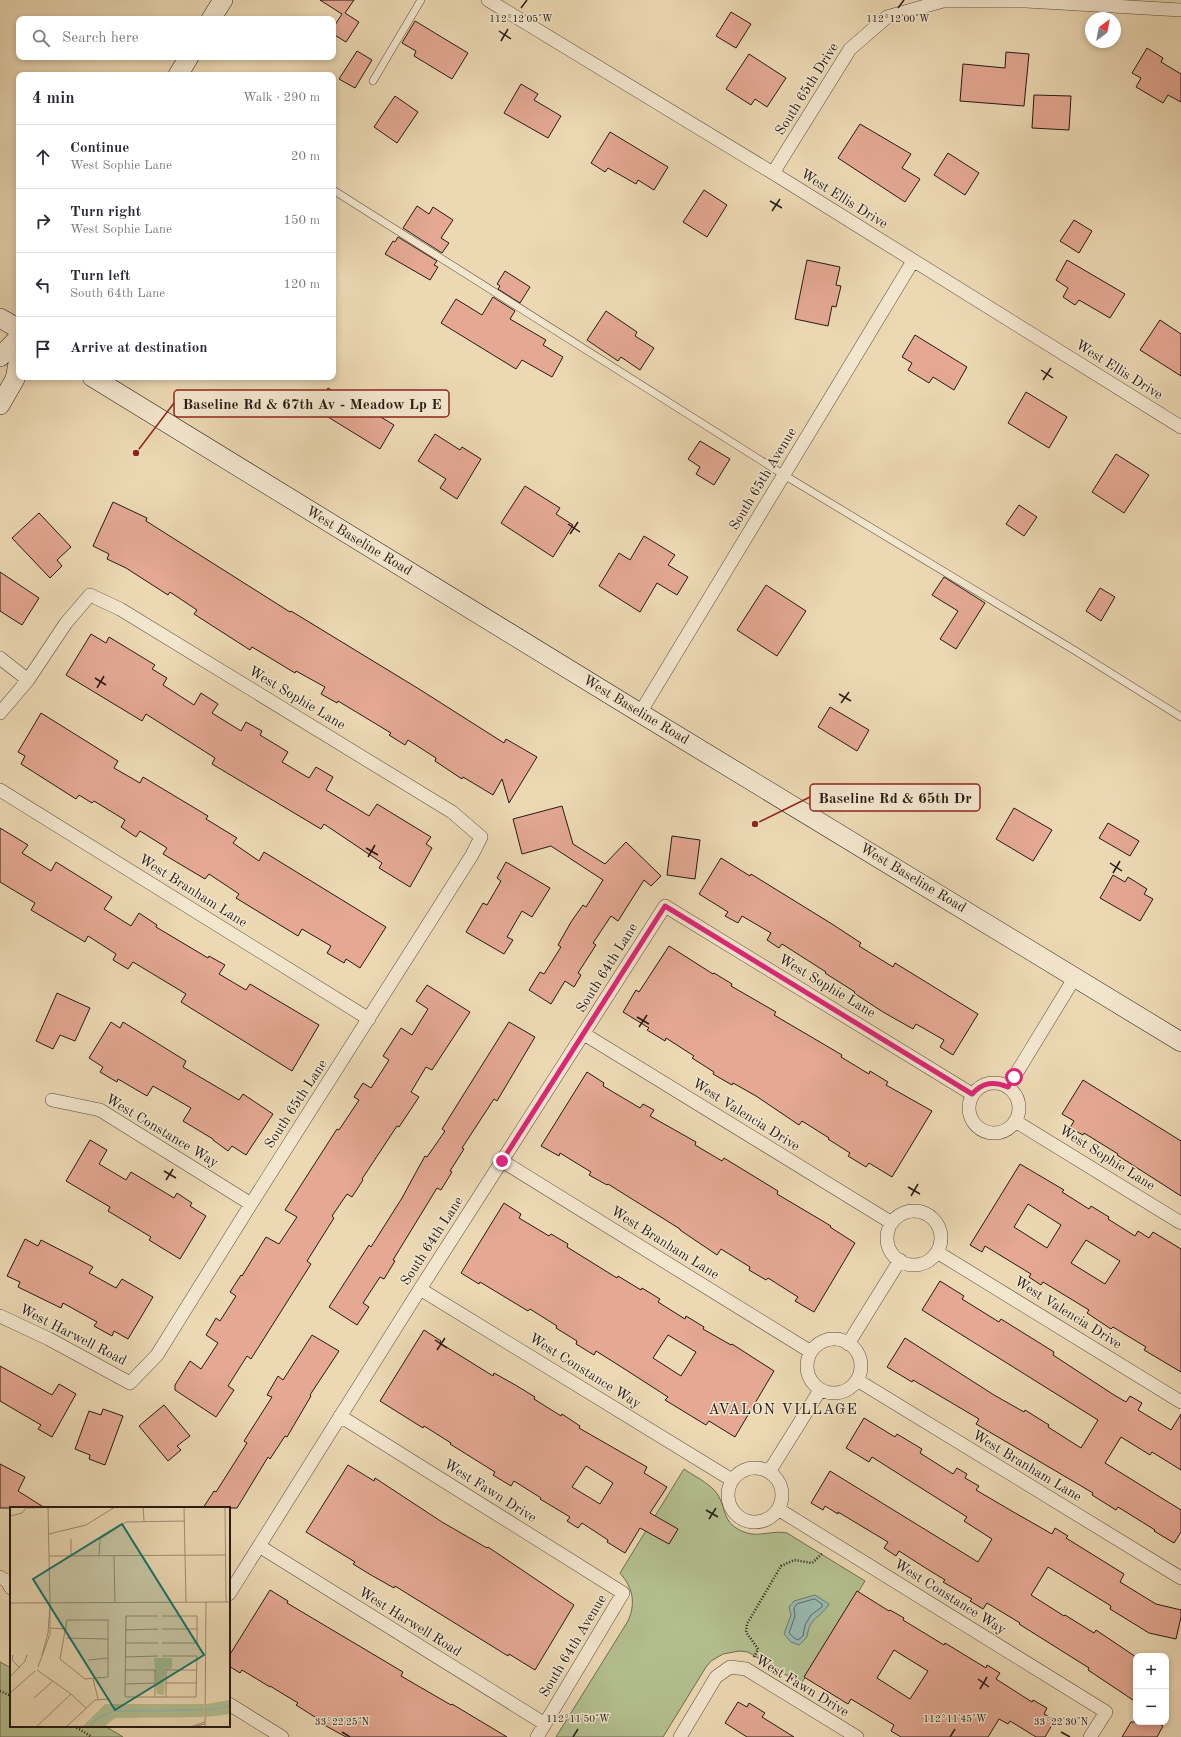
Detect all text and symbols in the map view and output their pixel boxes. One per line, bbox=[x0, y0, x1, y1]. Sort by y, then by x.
north arrow bbox=[1085, 12, 1121, 48]
text: 112°12'05"W bbox=[489, 14, 553, 24]
text: 112°12'00"W bbox=[866, 14, 930, 24]
search box bbox=[16, 16, 336, 60]
icon: search bbox=[30, 27, 52, 49]
text: Search here bbox=[62, 31, 139, 46]
street label: South 65th Drive bbox=[773, 40, 841, 138]
text: 4 min bbox=[32, 90, 75, 107]
text: Walk · 290 m bbox=[243, 91, 320, 104]
text: Continue bbox=[70, 141, 129, 156]
icon: ahead bbox=[32, 146, 54, 168]
text: 20 m bbox=[291, 150, 320, 163]
text: West Sophie Lane bbox=[70, 159, 172, 172]
street label: West Ellis Drive bbox=[798, 167, 890, 231]
text: Turn right bbox=[70, 205, 141, 220]
icon: right bbox=[32, 210, 54, 232]
text: 150 m bbox=[283, 214, 320, 227]
text: West Sophie Lane bbox=[70, 223, 172, 236]
text: Turn left bbox=[70, 269, 130, 284]
icon: left bbox=[32, 274, 54, 296]
text: 120 m bbox=[283, 278, 320, 291]
text: South 64th Lane bbox=[70, 287, 165, 300]
icon: arrive bbox=[32, 338, 54, 360]
street label: West Ellis Drive bbox=[1073, 338, 1165, 402]
text: Arrive at destination bbox=[70, 341, 208, 356]
callout: Baseline Rd & 67th Av - Meadow Lp E bbox=[174, 390, 449, 417]
text: Baseline Rd & 67th Av - Meadow Lp E bbox=[182, 398, 442, 413]
street label: South 65th Avenue bbox=[727, 425, 799, 533]
street label: West Baseline Road bbox=[304, 504, 414, 578]
street label: West Sophie Lane bbox=[246, 664, 348, 732]
street label: West Baseline Road bbox=[581, 673, 691, 747]
callout: Baseline Rd & 65th Dr bbox=[810, 784, 980, 811]
text: Baseline Rd & 65th Dr bbox=[818, 792, 972, 807]
street label: West Baseline Road bbox=[858, 841, 968, 915]
street label: West Branham Lane bbox=[136, 852, 250, 930]
street label: South 64th Lane bbox=[574, 921, 640, 1015]
street label: West Sophie Lane bbox=[776, 952, 878, 1020]
street label: South 65th Lane bbox=[262, 1057, 330, 1151]
route start bbox=[1005, 1068, 1023, 1086]
street label: West Valencia Drive bbox=[690, 1076, 802, 1154]
street label: West Constance Way bbox=[103, 1092, 221, 1170]
street label: West Sophie Lane bbox=[1057, 1123, 1157, 1193]
route end bbox=[493, 1152, 511, 1170]
street label: South 64th Lane bbox=[398, 1194, 466, 1288]
street label: West Branham Lane bbox=[608, 1204, 722, 1282]
street label: West Valencia Drive bbox=[1012, 1274, 1124, 1352]
street label: West Harwell Road bbox=[17, 1302, 129, 1368]
street label: West Constance Way bbox=[527, 1331, 644, 1411]
district label: AVALON VILLAGE bbox=[708, 1403, 858, 1418]
street label: West Branham Lane bbox=[970, 1428, 1084, 1504]
street label: West Fawn Drive bbox=[441, 1457, 539, 1525]
inset map bbox=[10, 1507, 230, 1727]
street label: West Constance Way bbox=[892, 1557, 1009, 1637]
street label: West Harwell Road bbox=[356, 1585, 464, 1659]
street label: South 64th Avenue bbox=[537, 1592, 609, 1700]
street label: West Fawn Drive bbox=[753, 1653, 851, 1719]
map controls bbox=[1133, 1653, 1169, 1725]
button: + bbox=[1133, 1653, 1169, 1689]
button: − bbox=[1133, 1689, 1169, 1725]
text: 112°11'50"W bbox=[546, 1714, 610, 1724]
text: 112°11'45"W bbox=[923, 1714, 987, 1724]
text: 33°22'25"N bbox=[315, 1717, 370, 1727]
text: 33°22'30"N bbox=[1034, 1717, 1089, 1727]

